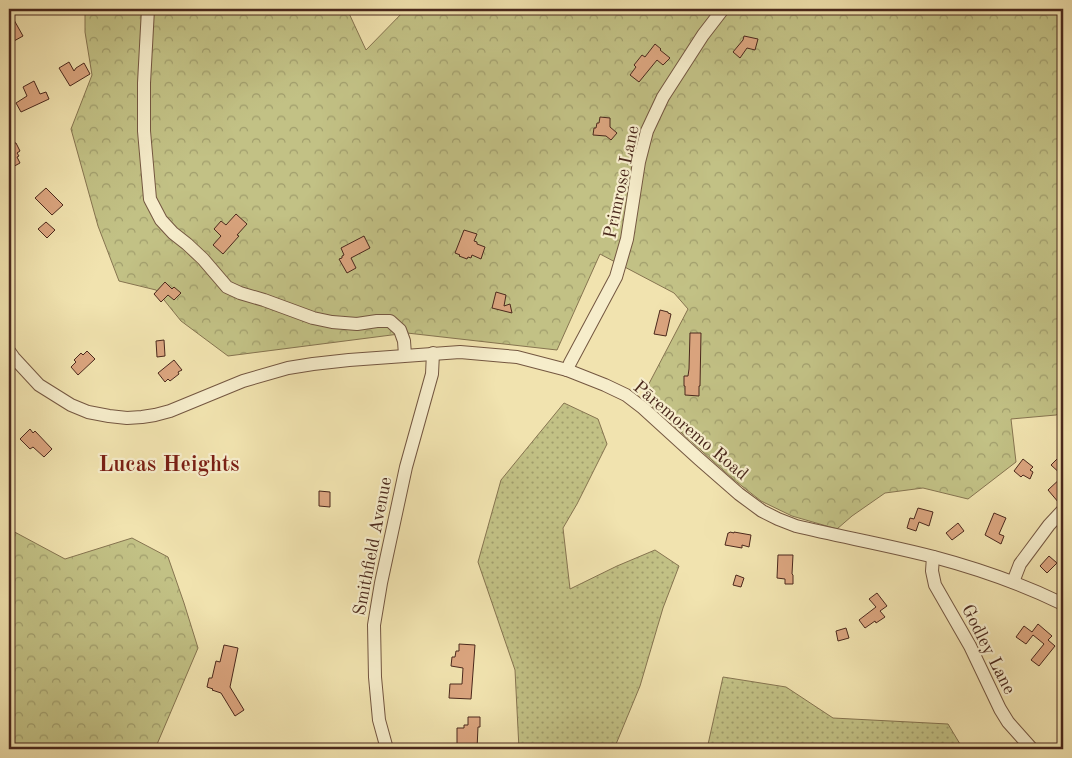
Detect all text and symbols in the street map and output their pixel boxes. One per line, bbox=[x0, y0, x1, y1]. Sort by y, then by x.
street label: Primrose Lane bbox=[601, 124, 643, 240]
street label: Pāremoremo Road bbox=[630, 378, 751, 484]
district label: Lucas Heights bbox=[99, 454, 239, 476]
street label: Smithfield Avenue bbox=[351, 475, 395, 617]
street label: Godley Lane bbox=[958, 602, 1018, 697]

